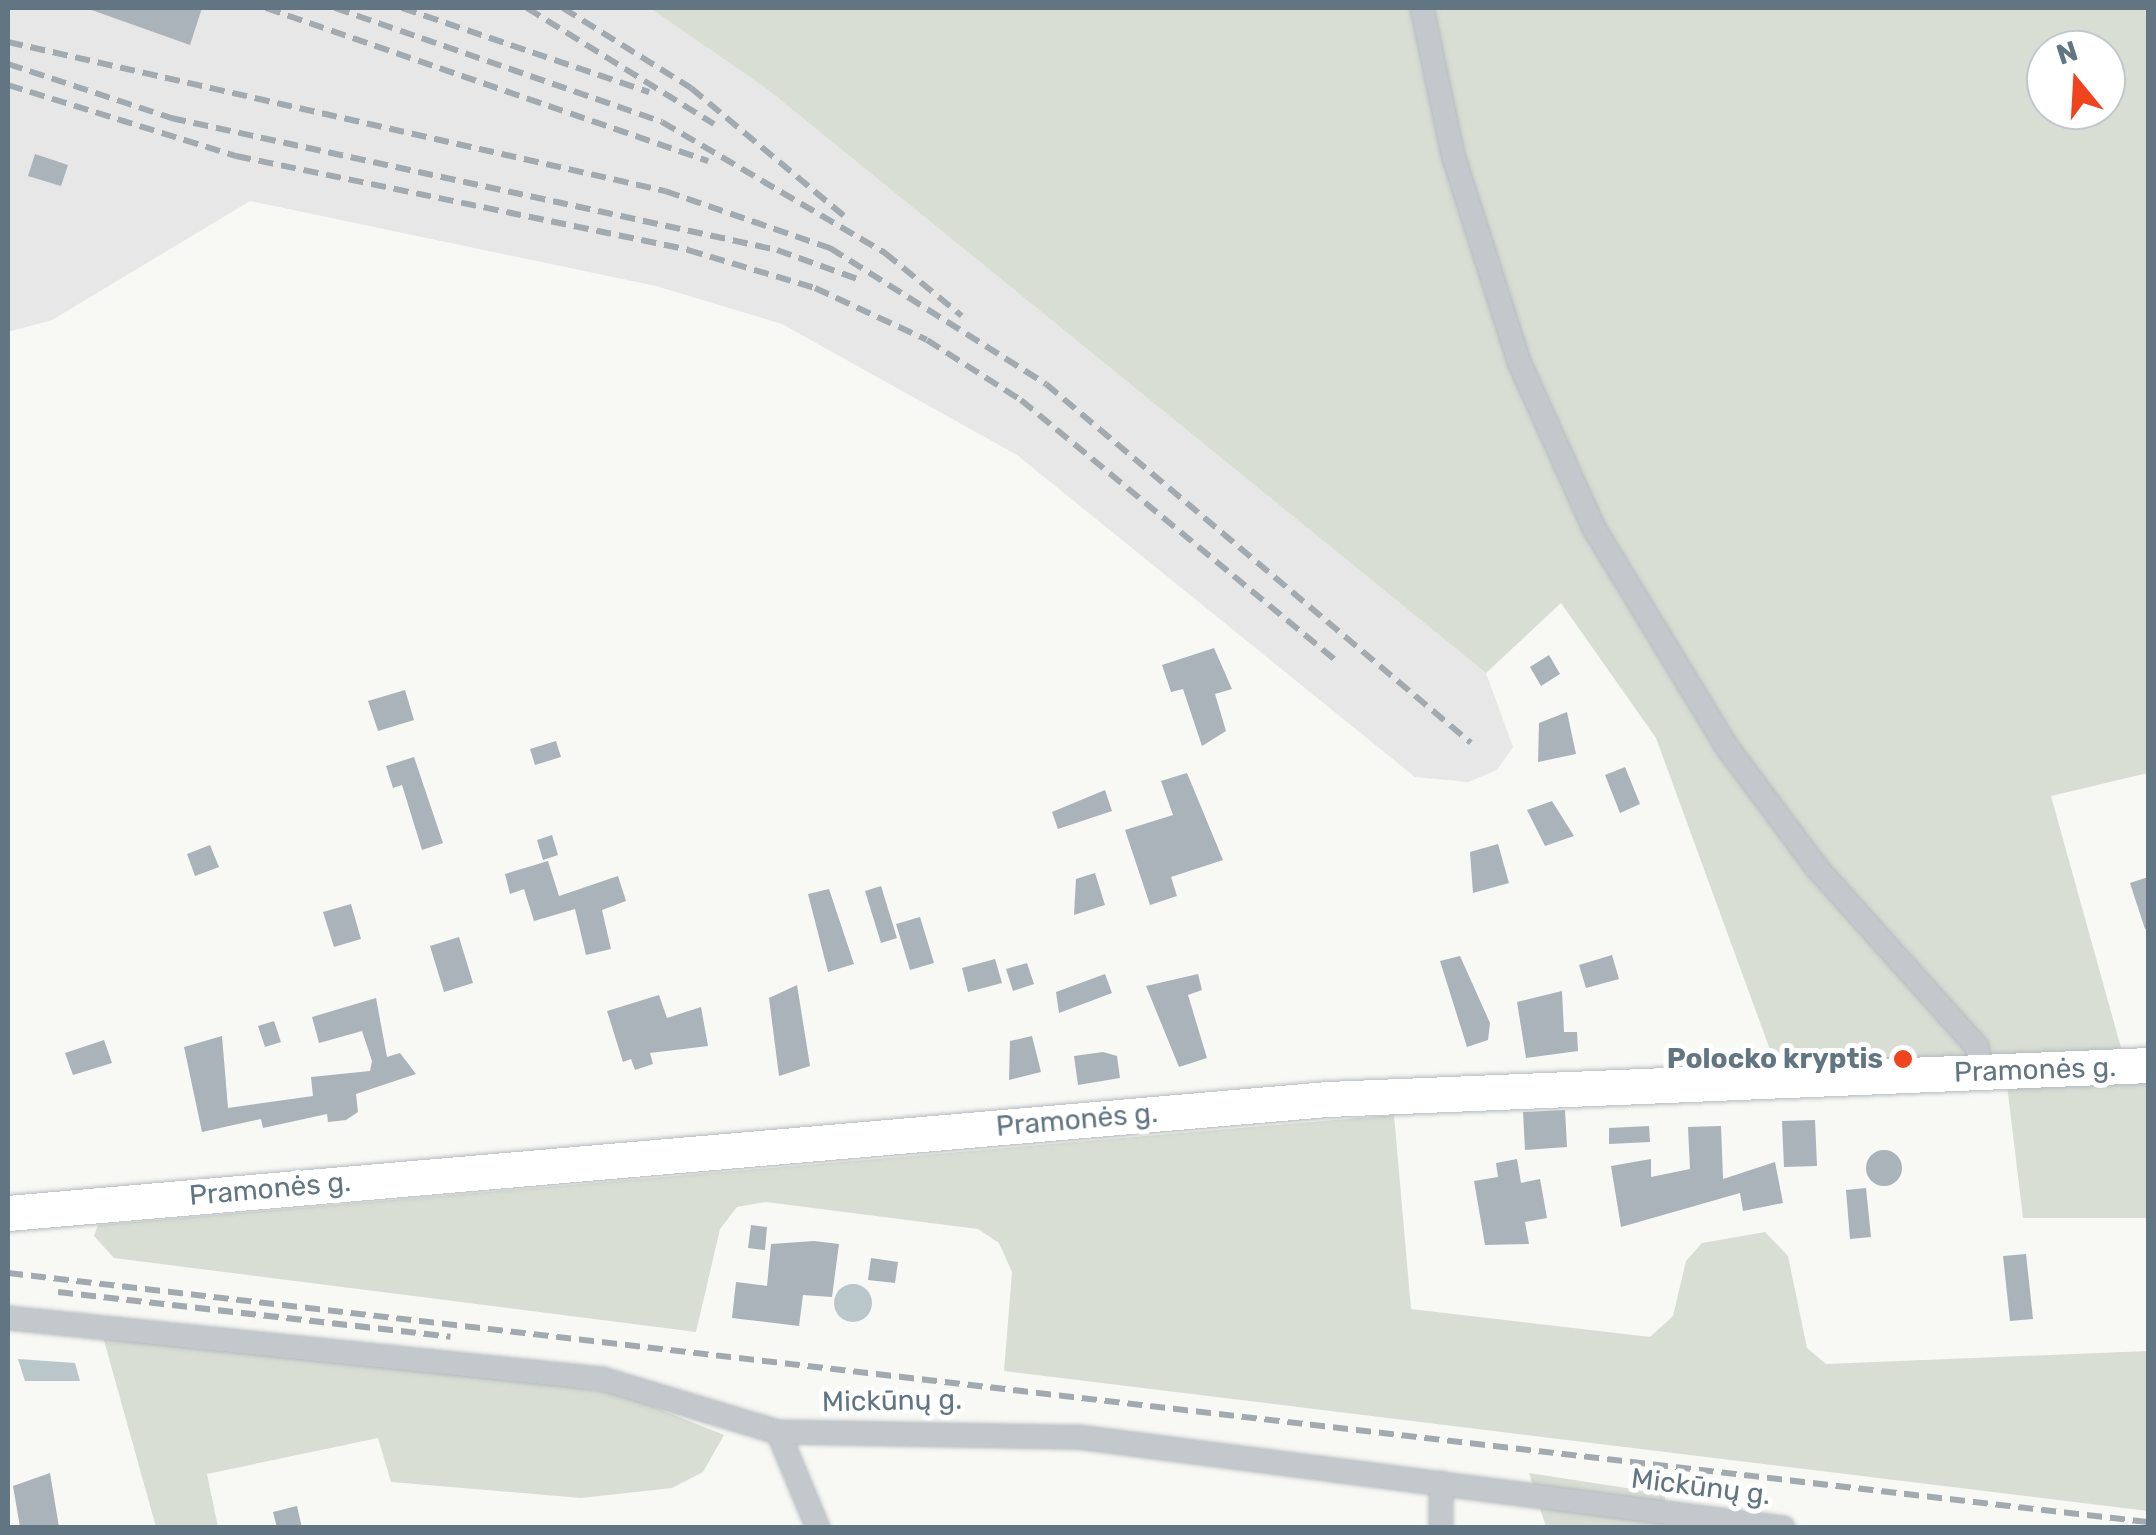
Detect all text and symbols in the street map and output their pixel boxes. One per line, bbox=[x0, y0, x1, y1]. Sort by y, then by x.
north arrow bbox=[2026, 30, 2126, 130]
text: N bbox=[2053, 34, 2082, 72]
place label: Polocko kryptis bbox=[1667, 1042, 1883, 1076]
marker: Polocko kryptis bbox=[1892, 1048, 1914, 1070]
street label: Pramonės g. bbox=[1953, 1050, 2117, 1090]
street label: Pramonės g. bbox=[995, 1096, 1159, 1144]
street label: Pramonės g. bbox=[188, 1165, 352, 1213]
street label: Mickūnų g. bbox=[822, 1383, 962, 1419]
street label: Mickūnų g. bbox=[1629, 1462, 1773, 1512]

